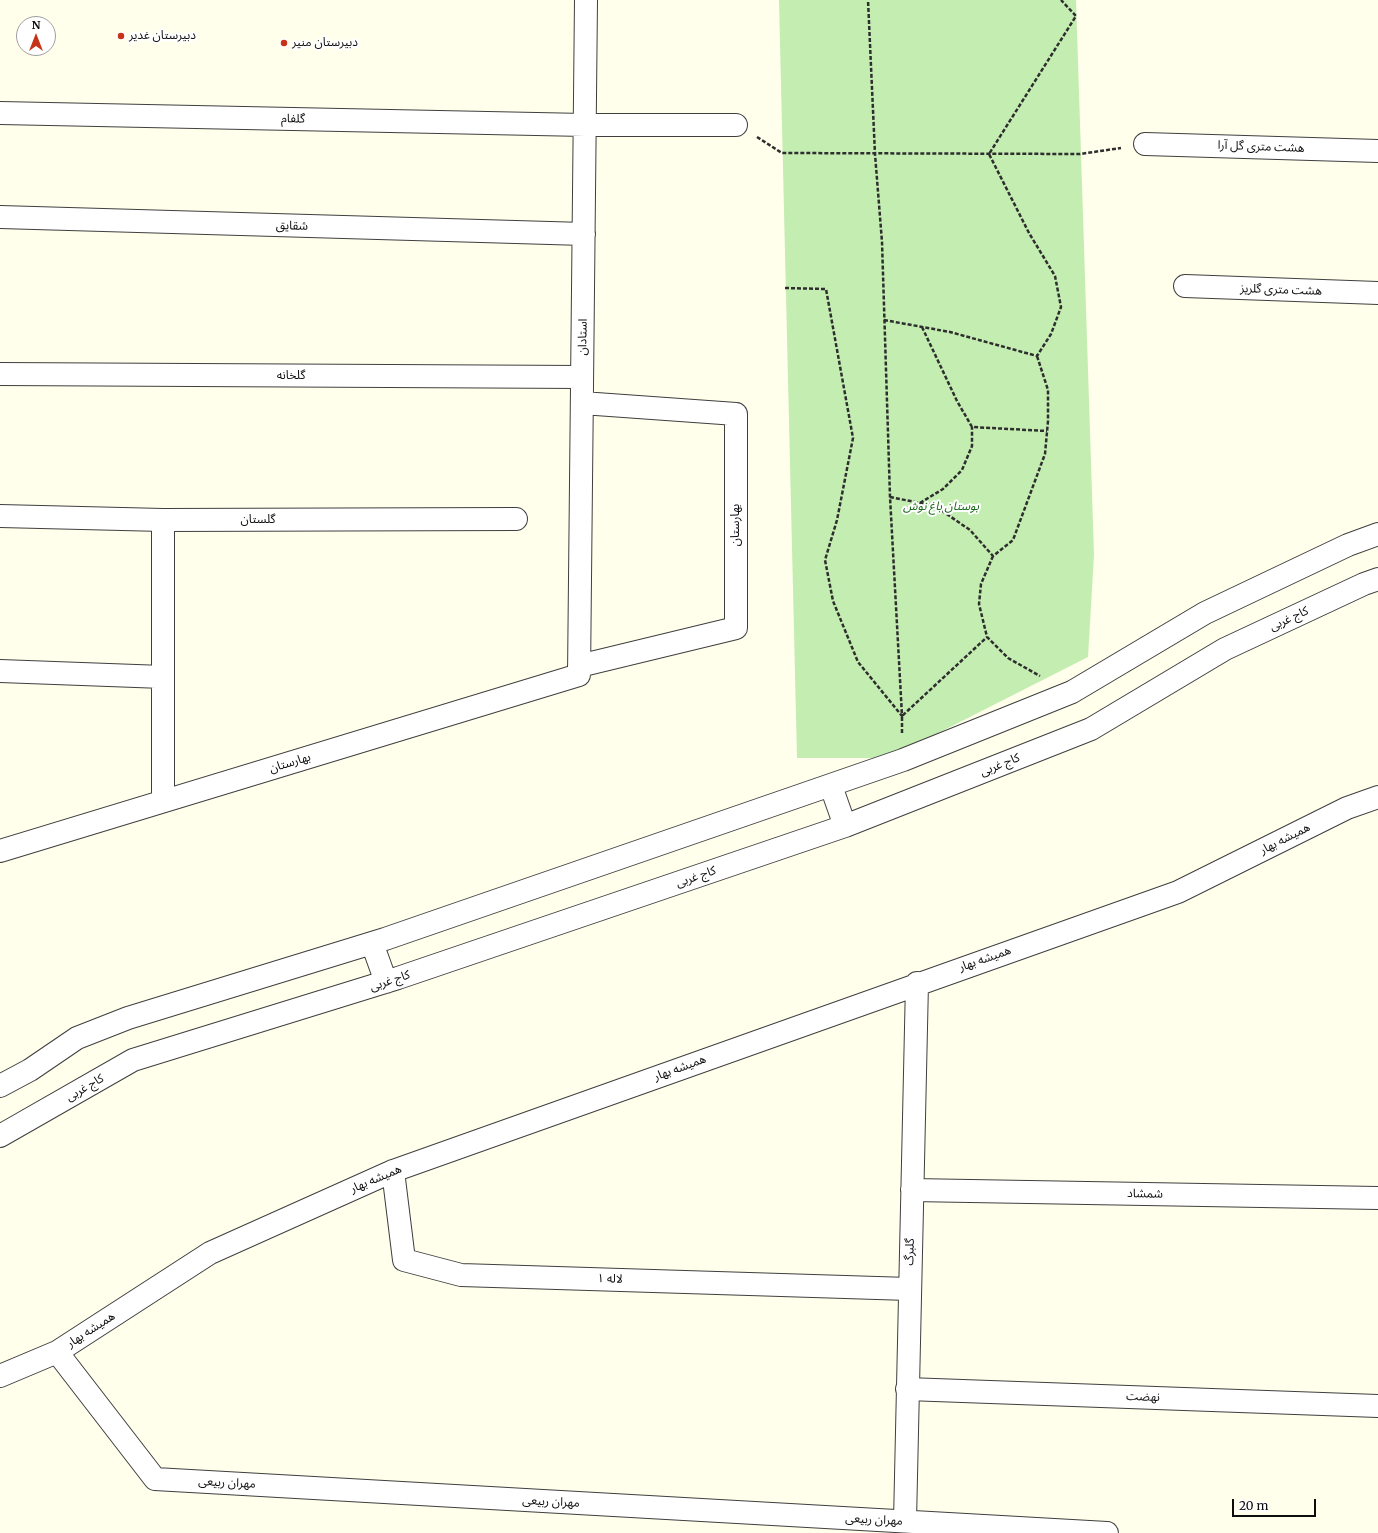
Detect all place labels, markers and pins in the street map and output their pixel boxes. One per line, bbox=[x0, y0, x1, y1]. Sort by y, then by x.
place label: دبیرستان غدیر bbox=[129, 29, 196, 43]
marker: دبیرستان غدیر bbox=[116, 31, 126, 41]
place label: دبیرستان منیر bbox=[292, 36, 358, 50]
marker: دبیرستان منیر bbox=[279, 38, 289, 48]

